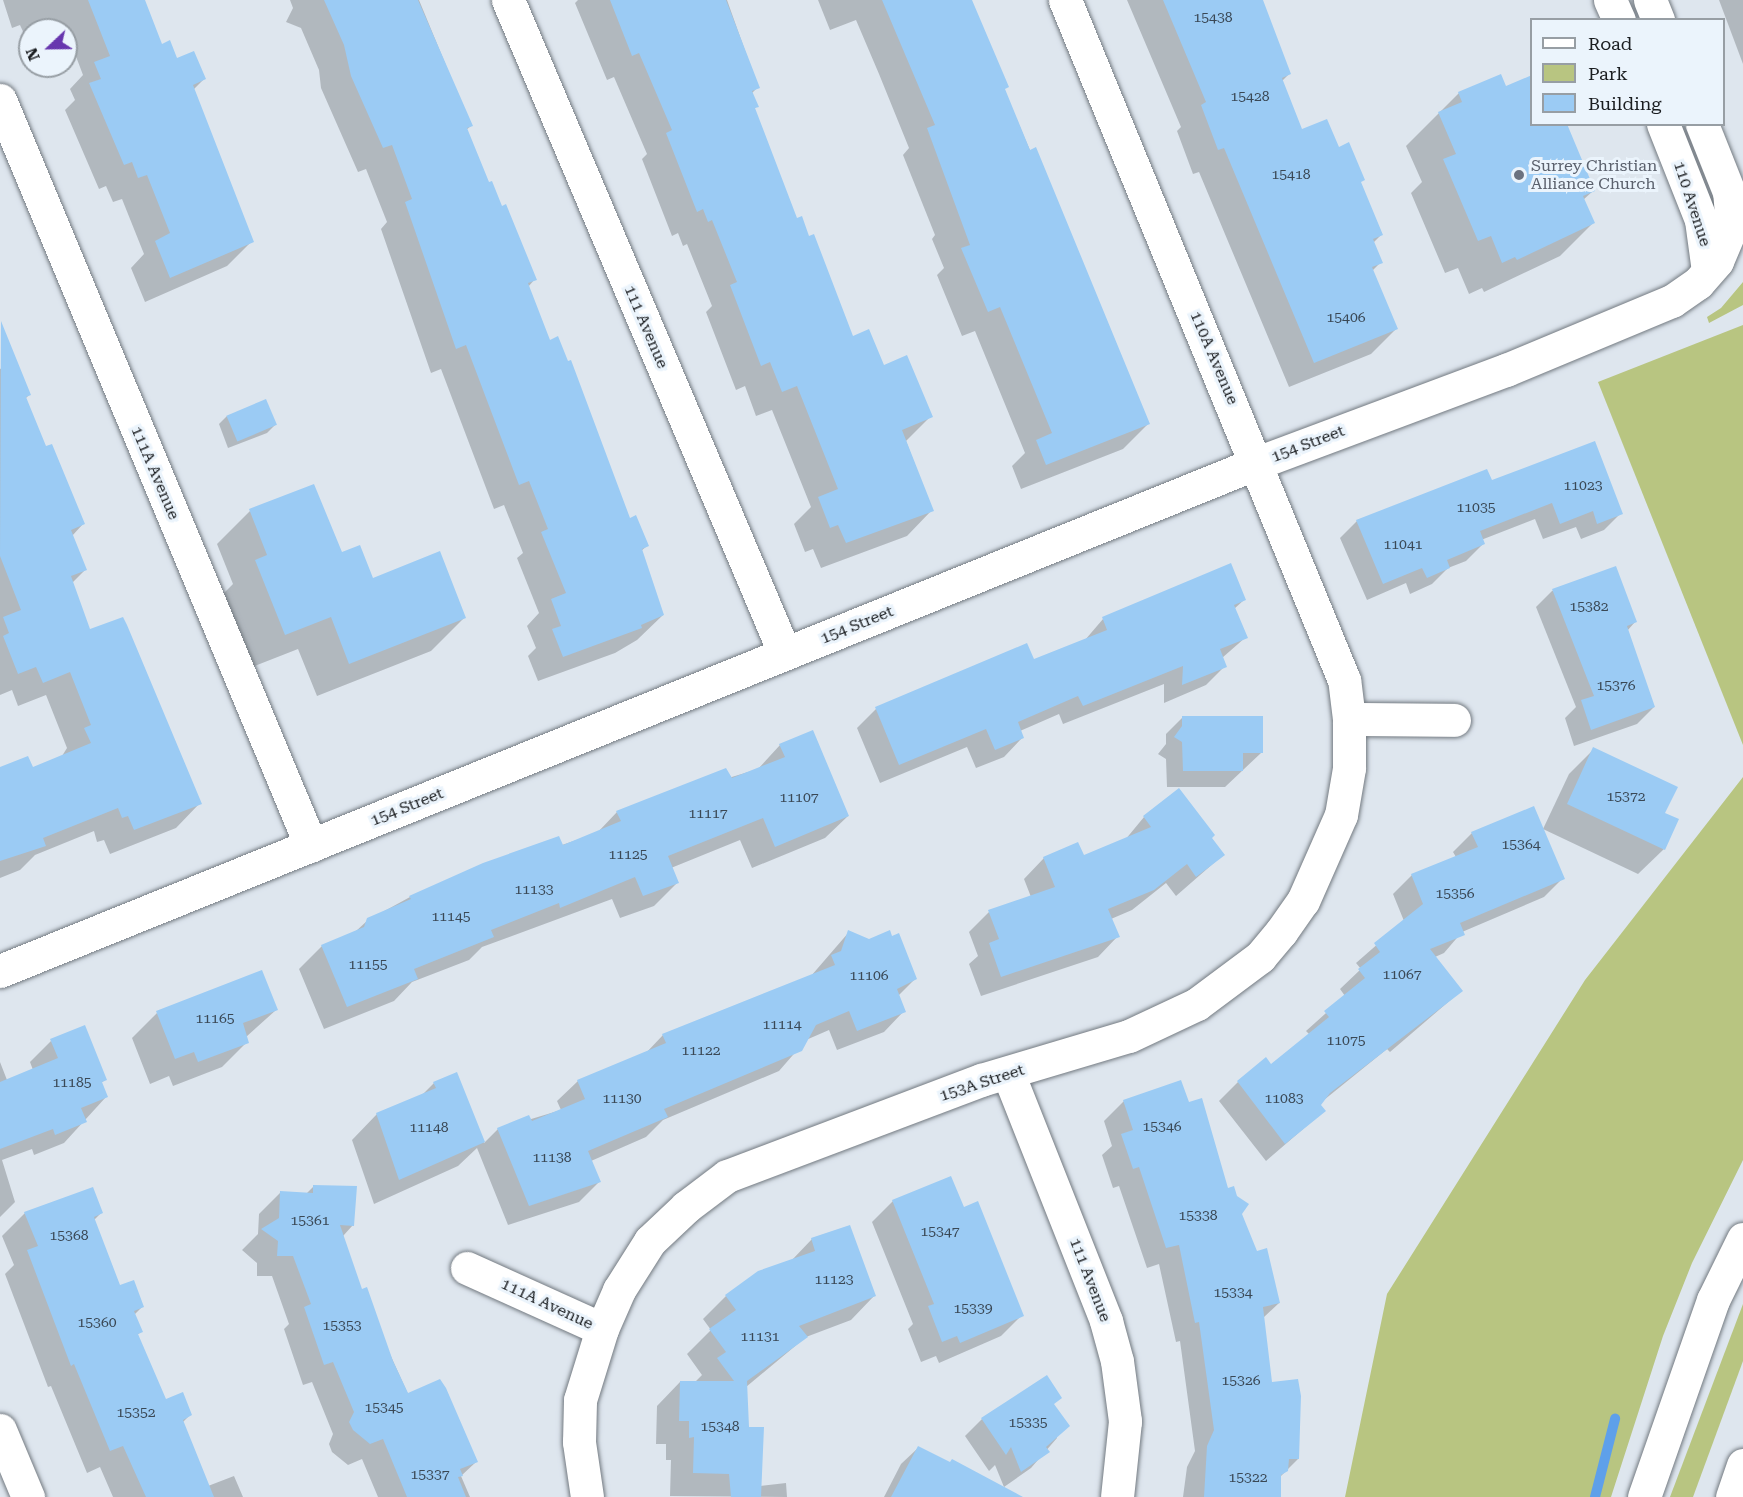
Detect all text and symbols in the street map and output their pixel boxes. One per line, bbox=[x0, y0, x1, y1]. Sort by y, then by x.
house number: 15438 bbox=[1193, 9, 1233, 25]
north arrow bbox=[18, 18, 78, 78]
legend bbox=[1530, 18, 1725, 126]
text: Road bbox=[1588, 33, 1632, 54]
text: N bbox=[22, 45, 44, 63]
text: Park bbox=[1588, 63, 1628, 84]
house number: 15428 bbox=[1230, 88, 1270, 104]
text: Building bbox=[1588, 93, 1662, 114]
place label: Surrey Christian Alliance Church bbox=[1531, 156, 1657, 194]
street label: 110 Avenue bbox=[1669, 159, 1715, 249]
house number: 15418 bbox=[1271, 166, 1311, 182]
marker: Surrey Christian Alliance Church bbox=[1512, 168, 1526, 182]
street label: 111 Avenue bbox=[620, 283, 672, 371]
street label: 110A Avenue bbox=[1186, 308, 1242, 408]
house number: 15406 bbox=[1326, 309, 1366, 325]
street label: 154 Street bbox=[1269, 421, 1347, 467]
street label: 111A Avenue bbox=[127, 423, 183, 523]
house number: 11023 bbox=[1563, 477, 1603, 493]
house number: 11035 bbox=[1456, 499, 1496, 515]
house number: 11041 bbox=[1383, 536, 1423, 552]
house number: 15382 bbox=[1569, 598, 1609, 614]
street label: 154 Street bbox=[818, 602, 896, 648]
house number: 15376 bbox=[1596, 677, 1636, 693]
street label: 154 Street bbox=[368, 784, 446, 830]
house number: 15372 bbox=[1606, 788, 1646, 804]
house number: 11107 bbox=[779, 789, 819, 805]
house number: 11117 bbox=[688, 805, 728, 821]
house number: 15364 bbox=[1501, 836, 1541, 852]
house number: 11125 bbox=[608, 846, 648, 862]
house number: 11133 bbox=[514, 881, 554, 897]
house number: 15356 bbox=[1435, 885, 1475, 901]
house number: 11145 bbox=[431, 908, 471, 924]
house number: 11155 bbox=[348, 956, 388, 972]
house number: 11067 bbox=[1382, 966, 1422, 982]
house number: 11106 bbox=[849, 967, 889, 983]
house number: 11165 bbox=[195, 1010, 235, 1026]
house number: 11114 bbox=[762, 1016, 802, 1032]
house number: 11075 bbox=[1326, 1032, 1366, 1048]
house number: 11122 bbox=[681, 1042, 721, 1058]
street label: 153A Street bbox=[937, 1060, 1027, 1106]
house number: 11185 bbox=[52, 1074, 92, 1090]
house number: 11130 bbox=[602, 1090, 642, 1106]
house number: 11083 bbox=[1264, 1090, 1304, 1106]
house number: 15346 bbox=[1142, 1118, 1182, 1134]
house number: 11148 bbox=[409, 1119, 449, 1135]
house number: 11138 bbox=[532, 1149, 572, 1165]
house number: 15338 bbox=[1178, 1207, 1218, 1223]
house number: 15361 bbox=[290, 1212, 330, 1228]
house number: 15347 bbox=[920, 1223, 960, 1239]
house number: 15368 bbox=[49, 1227, 89, 1243]
street label: 111 Avenue bbox=[1065, 1235, 1115, 1325]
house number: 11123 bbox=[814, 1271, 854, 1287]
street label: 111A Avenue bbox=[498, 1274, 596, 1334]
house number: 15334 bbox=[1213, 1284, 1253, 1300]
house number: 15339 bbox=[953, 1300, 993, 1316]
house number: 15360 bbox=[77, 1314, 117, 1330]
house number: 15353 bbox=[322, 1317, 362, 1333]
house number: 11131 bbox=[740, 1328, 780, 1344]
house number: 15326 bbox=[1221, 1372, 1261, 1388]
house number: 15345 bbox=[364, 1399, 404, 1415]
house number: 15352 bbox=[116, 1404, 156, 1420]
house number: 15335 bbox=[1008, 1414, 1048, 1430]
house number: 15348 bbox=[700, 1418, 740, 1434]
house number: 15337 bbox=[410, 1466, 450, 1482]
house number: 15322 bbox=[1228, 1469, 1268, 1485]

